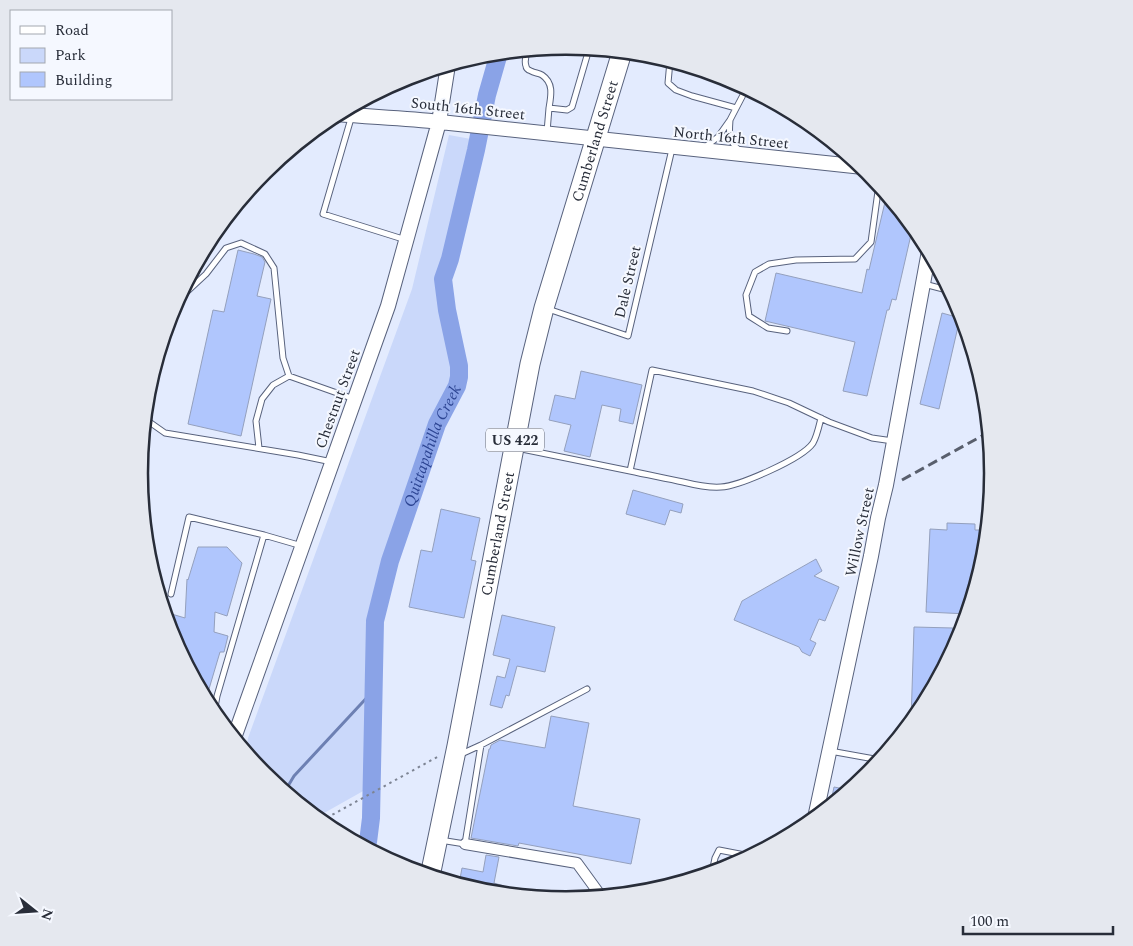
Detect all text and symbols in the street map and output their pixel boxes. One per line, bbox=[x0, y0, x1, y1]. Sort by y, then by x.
legend bbox=[10, 10, 172, 100]
text: Road bbox=[55, 19, 89, 42]
text: Park bbox=[55, 44, 86, 67]
text: Building bbox=[55, 69, 112, 92]
street label: Cumberland Street bbox=[566, 77, 624, 205]
street label: South 16th Street bbox=[410, 92, 526, 126]
street label: North 16th Street bbox=[672, 121, 790, 155]
street label: Dale Street bbox=[609, 244, 647, 320]
street label: Chestnut Street bbox=[309, 346, 367, 452]
water label: Quittapahilla Creek bbox=[397, 380, 468, 510]
road number: US 422 bbox=[486, 428, 544, 452]
street label: Cumberland Street bbox=[474, 470, 521, 598]
street label: Willow Street bbox=[839, 485, 881, 579]
north arrow bbox=[10, 886, 60, 936]
scale bar bbox=[963, 904, 1113, 936]
text: N bbox=[35, 906, 59, 923]
text: 100 m bbox=[970, 910, 1009, 933]

